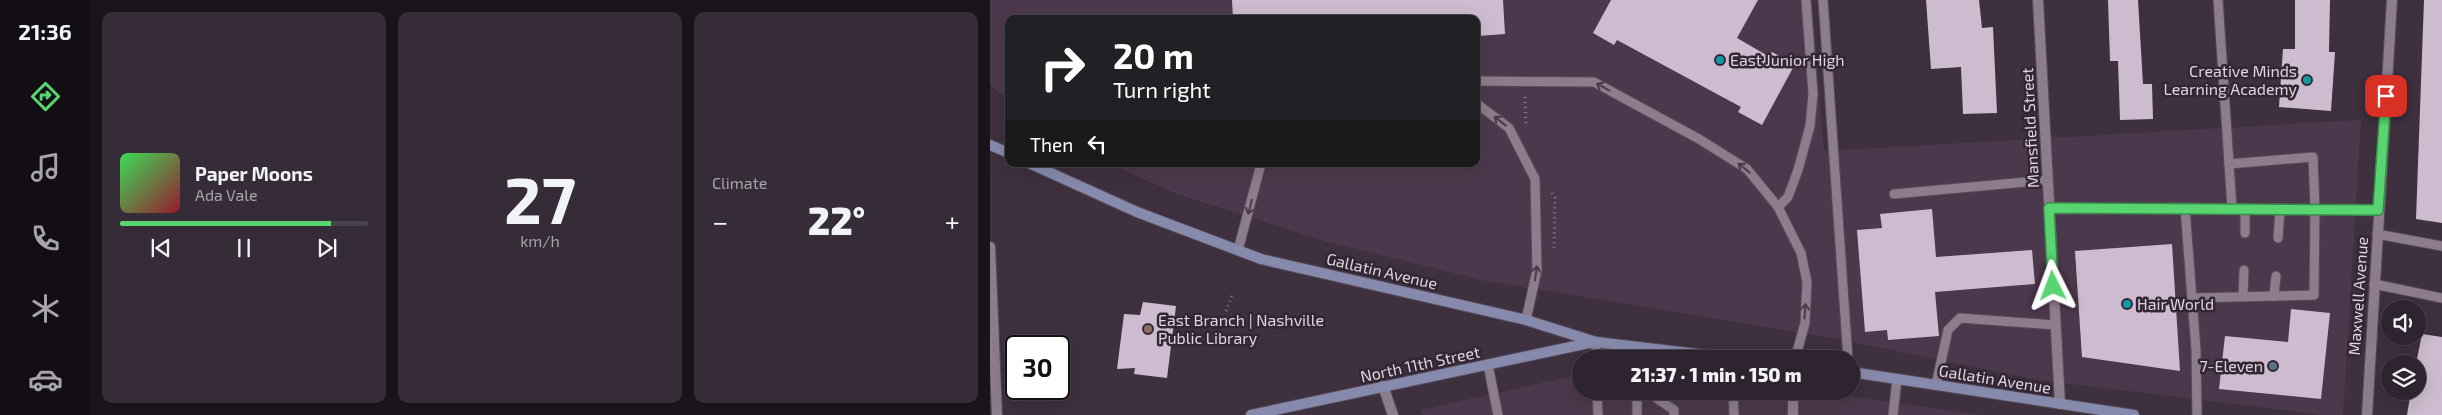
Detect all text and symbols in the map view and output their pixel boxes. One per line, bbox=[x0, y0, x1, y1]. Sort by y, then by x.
text: 21:36 bbox=[18, 18, 72, 44]
text: 20 m bbox=[1113, 34, 1194, 76]
icon: right bbox=[1030, 35, 1095, 100]
place label: East Junior High bbox=[1730, 50, 1845, 69]
marker: East Junior High bbox=[1714, 54, 1726, 66]
place label: Creative Minds Learning Academy bbox=[2164, 61, 2298, 98]
street label: Mansfield Street bbox=[2017, 67, 2042, 189]
marker: Creative Minds Learning Academy bbox=[2301, 74, 2313, 86]
pin bbox=[2365, 75, 2407, 117]
text: Turn right bbox=[1113, 76, 1211, 102]
icon: directions bbox=[28, 79, 63, 114]
one-way arrow bbox=[1596, 82, 1611, 92]
icon: arrive bbox=[2372, 82, 2400, 110]
one-way arrow bbox=[1494, 116, 1507, 127]
icon: left bbox=[1083, 130, 1111, 158]
text: Then bbox=[1030, 133, 1073, 156]
icon: music bbox=[28, 150, 63, 185]
text: 27 bbox=[504, 159, 576, 237]
text: Paper Moons bbox=[195, 162, 313, 185]
one-way arrow bbox=[1737, 163, 1751, 173]
text: Climate bbox=[712, 173, 767, 192]
text: Ada Vale bbox=[195, 185, 258, 204]
text: 22° bbox=[808, 197, 865, 243]
one-way arrow bbox=[1245, 198, 1254, 214]
text: − bbox=[712, 204, 728, 238]
text: + bbox=[945, 204, 960, 238]
icon: phone bbox=[28, 221, 63, 256]
text: km/h bbox=[520, 231, 560, 250]
icon: previous bbox=[147, 234, 175, 262]
icon: pause bbox=[230, 234, 258, 262]
icon: next bbox=[313, 234, 341, 262]
street label: Maxwell Avenue bbox=[2344, 236, 2371, 356]
street label: Gallatin Avenue bbox=[1325, 249, 1439, 293]
position arrow bbox=[2026, 259, 2078, 311]
one-way arrow bbox=[1531, 265, 1541, 281]
icon: climate bbox=[28, 291, 63, 326]
place label: Hair World bbox=[2137, 294, 2214, 313]
marker: Hair World bbox=[2121, 298, 2133, 310]
map controls bbox=[2381, 300, 2426, 400]
button: sound bbox=[2381, 300, 2426, 345]
one-way arrow bbox=[1801, 303, 1810, 319]
place label: East Branch | Nashville Public Library bbox=[1158, 310, 1324, 347]
marker: East Branch | Nashville Public Library bbox=[1142, 323, 1154, 335]
speed limit sign: 30 bbox=[1005, 335, 1070, 400]
street label: North 11th Street bbox=[1358, 342, 1481, 385]
button: layers bbox=[2381, 355, 2426, 400]
place label: 7-Eleven bbox=[2199, 356, 2263, 375]
street label: Gallatin Avenue bbox=[1938, 360, 2053, 397]
marker: 7-Eleven bbox=[2267, 360, 2279, 372]
icon: car bbox=[28, 362, 63, 397]
text: 21:37 · 1 min · 150 m bbox=[1631, 363, 1801, 386]

